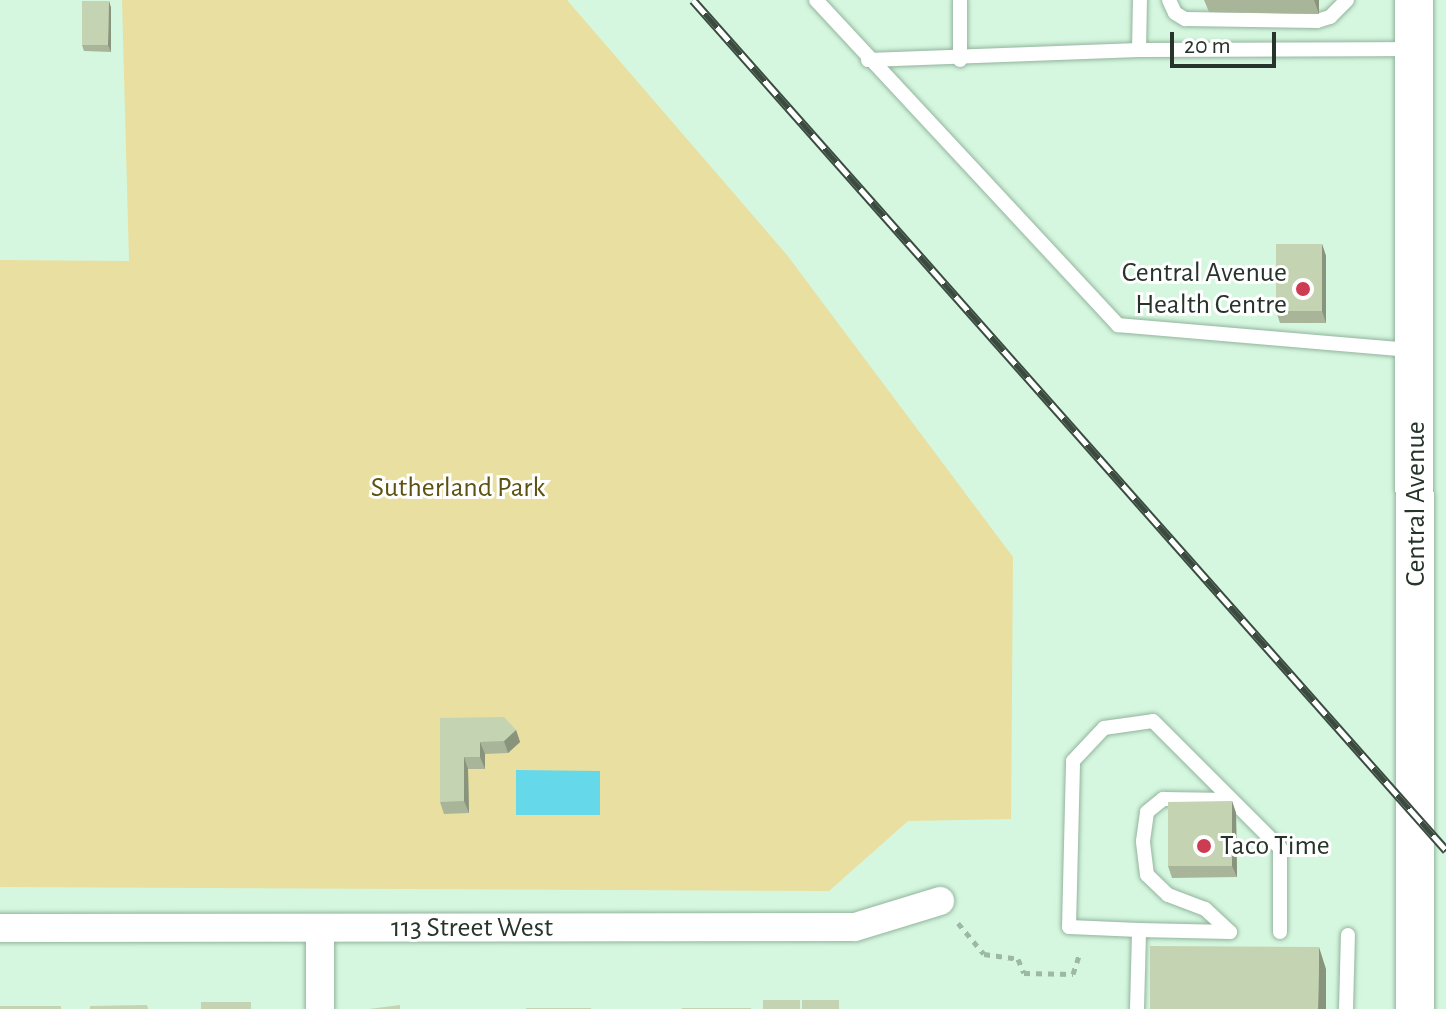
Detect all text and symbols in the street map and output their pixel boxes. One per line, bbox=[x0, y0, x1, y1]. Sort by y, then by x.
scale bar bbox=[1174, 16, 1280, 66]
text: 20 m bbox=[1184, 34, 1231, 58]
place label: Central Avenue Health Centre bbox=[1122, 256, 1287, 322]
marker: Central Avenue Health Centre bbox=[1294, 280, 1312, 298]
street label: Central Avenue bbox=[1399, 421, 1433, 587]
park label: Sutherland Park bbox=[371, 471, 545, 505]
place label: Taco Time bbox=[1220, 829, 1330, 863]
marker: Taco Time bbox=[1195, 837, 1213, 855]
street label: 113 Street West bbox=[391, 911, 553, 945]

